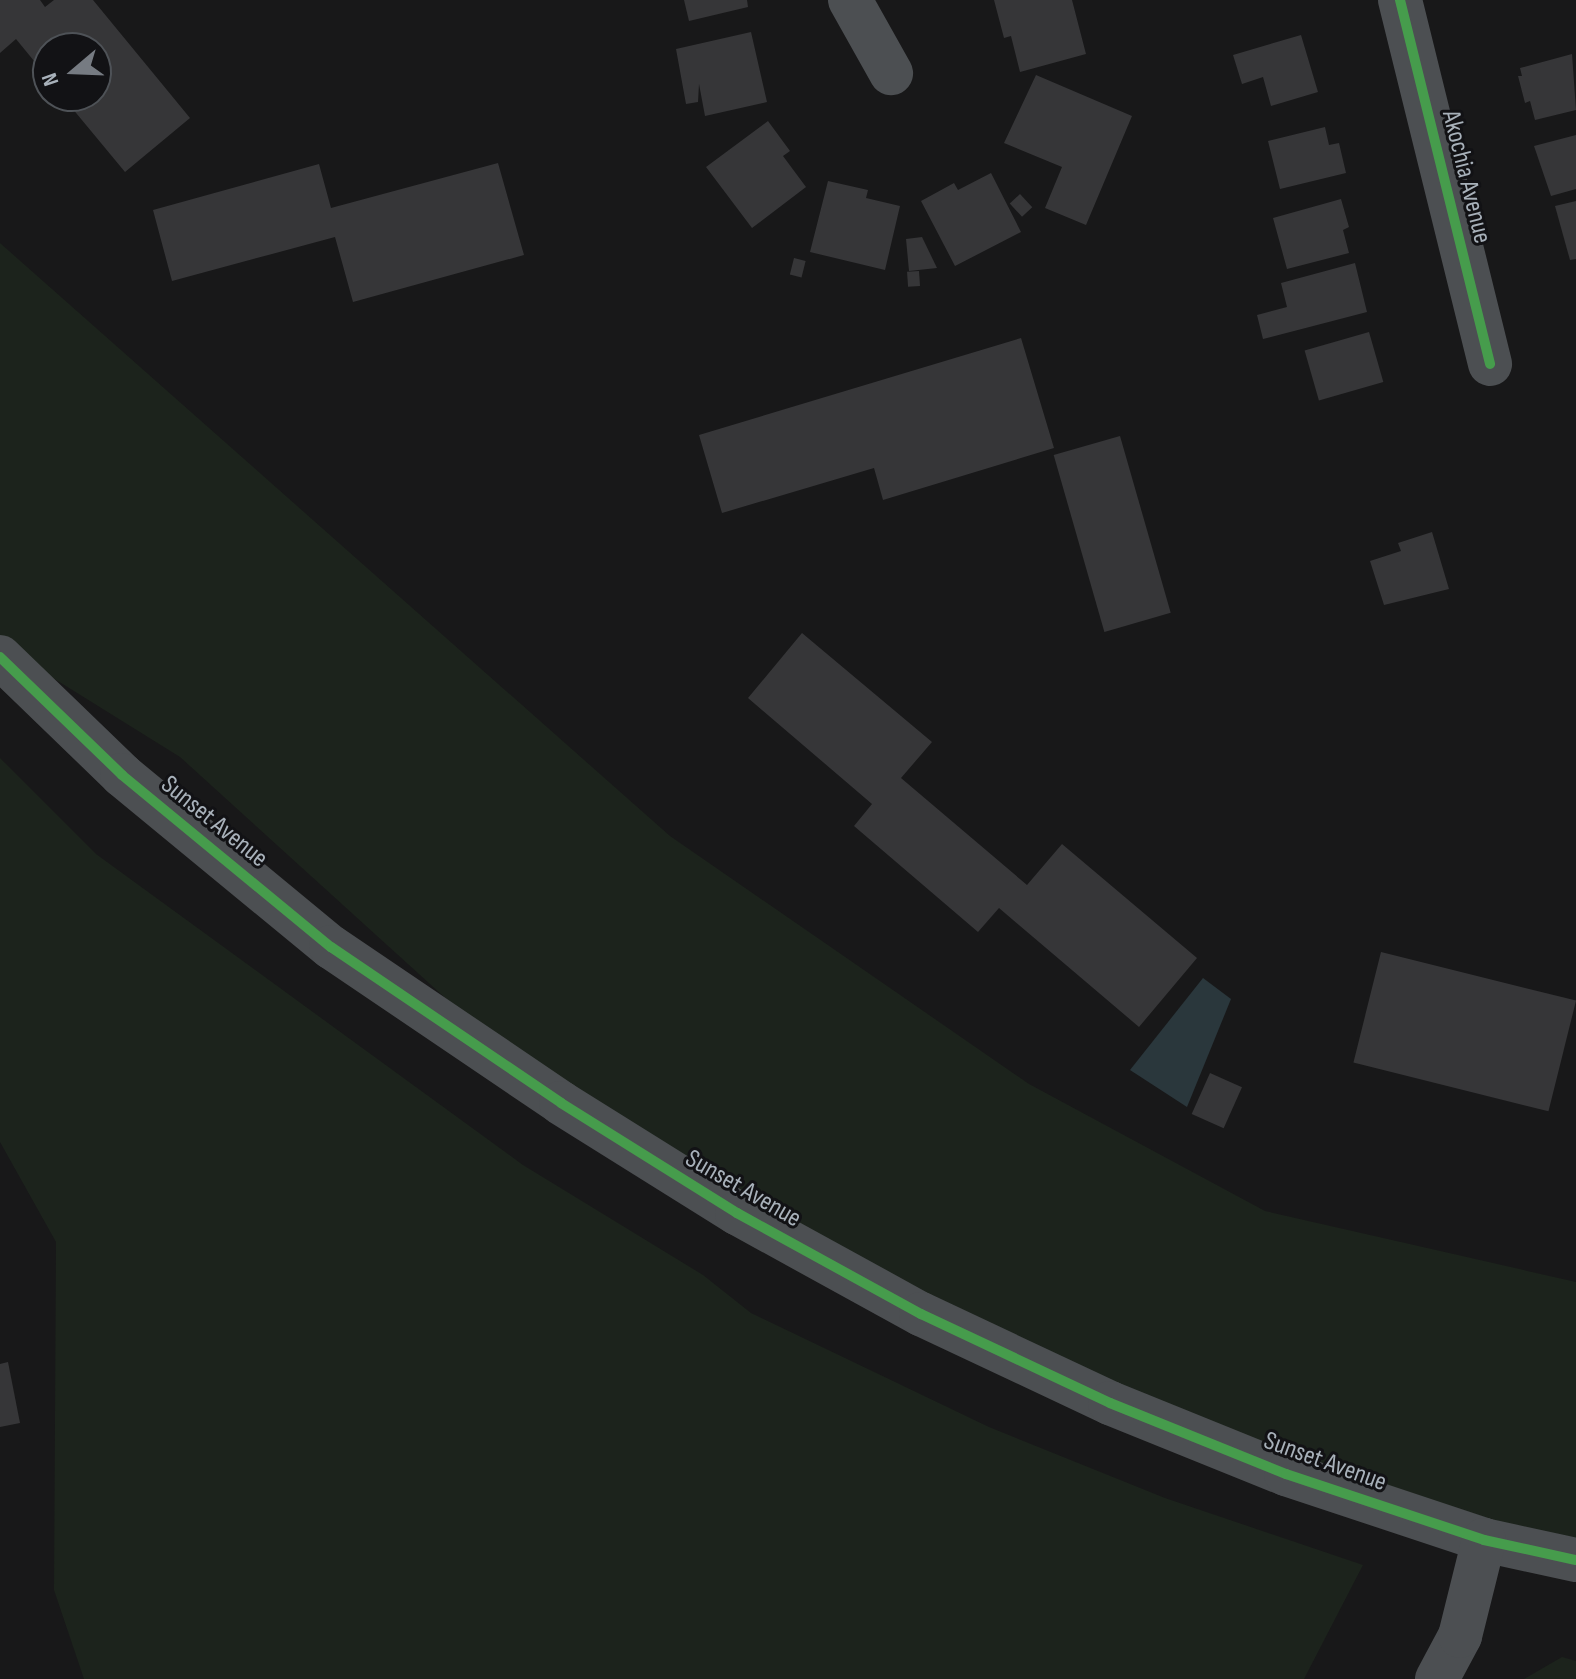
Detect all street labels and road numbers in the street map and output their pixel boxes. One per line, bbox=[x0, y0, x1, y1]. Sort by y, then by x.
street label: Akochia Avenue bbox=[1434, 107, 1498, 247]
street label: Sunset Avenue bbox=[154, 769, 274, 875]
street label: Sunset Avenue bbox=[680, 1143, 806, 1235]
street label: Sunset Avenue bbox=[1259, 1425, 1391, 1499]

